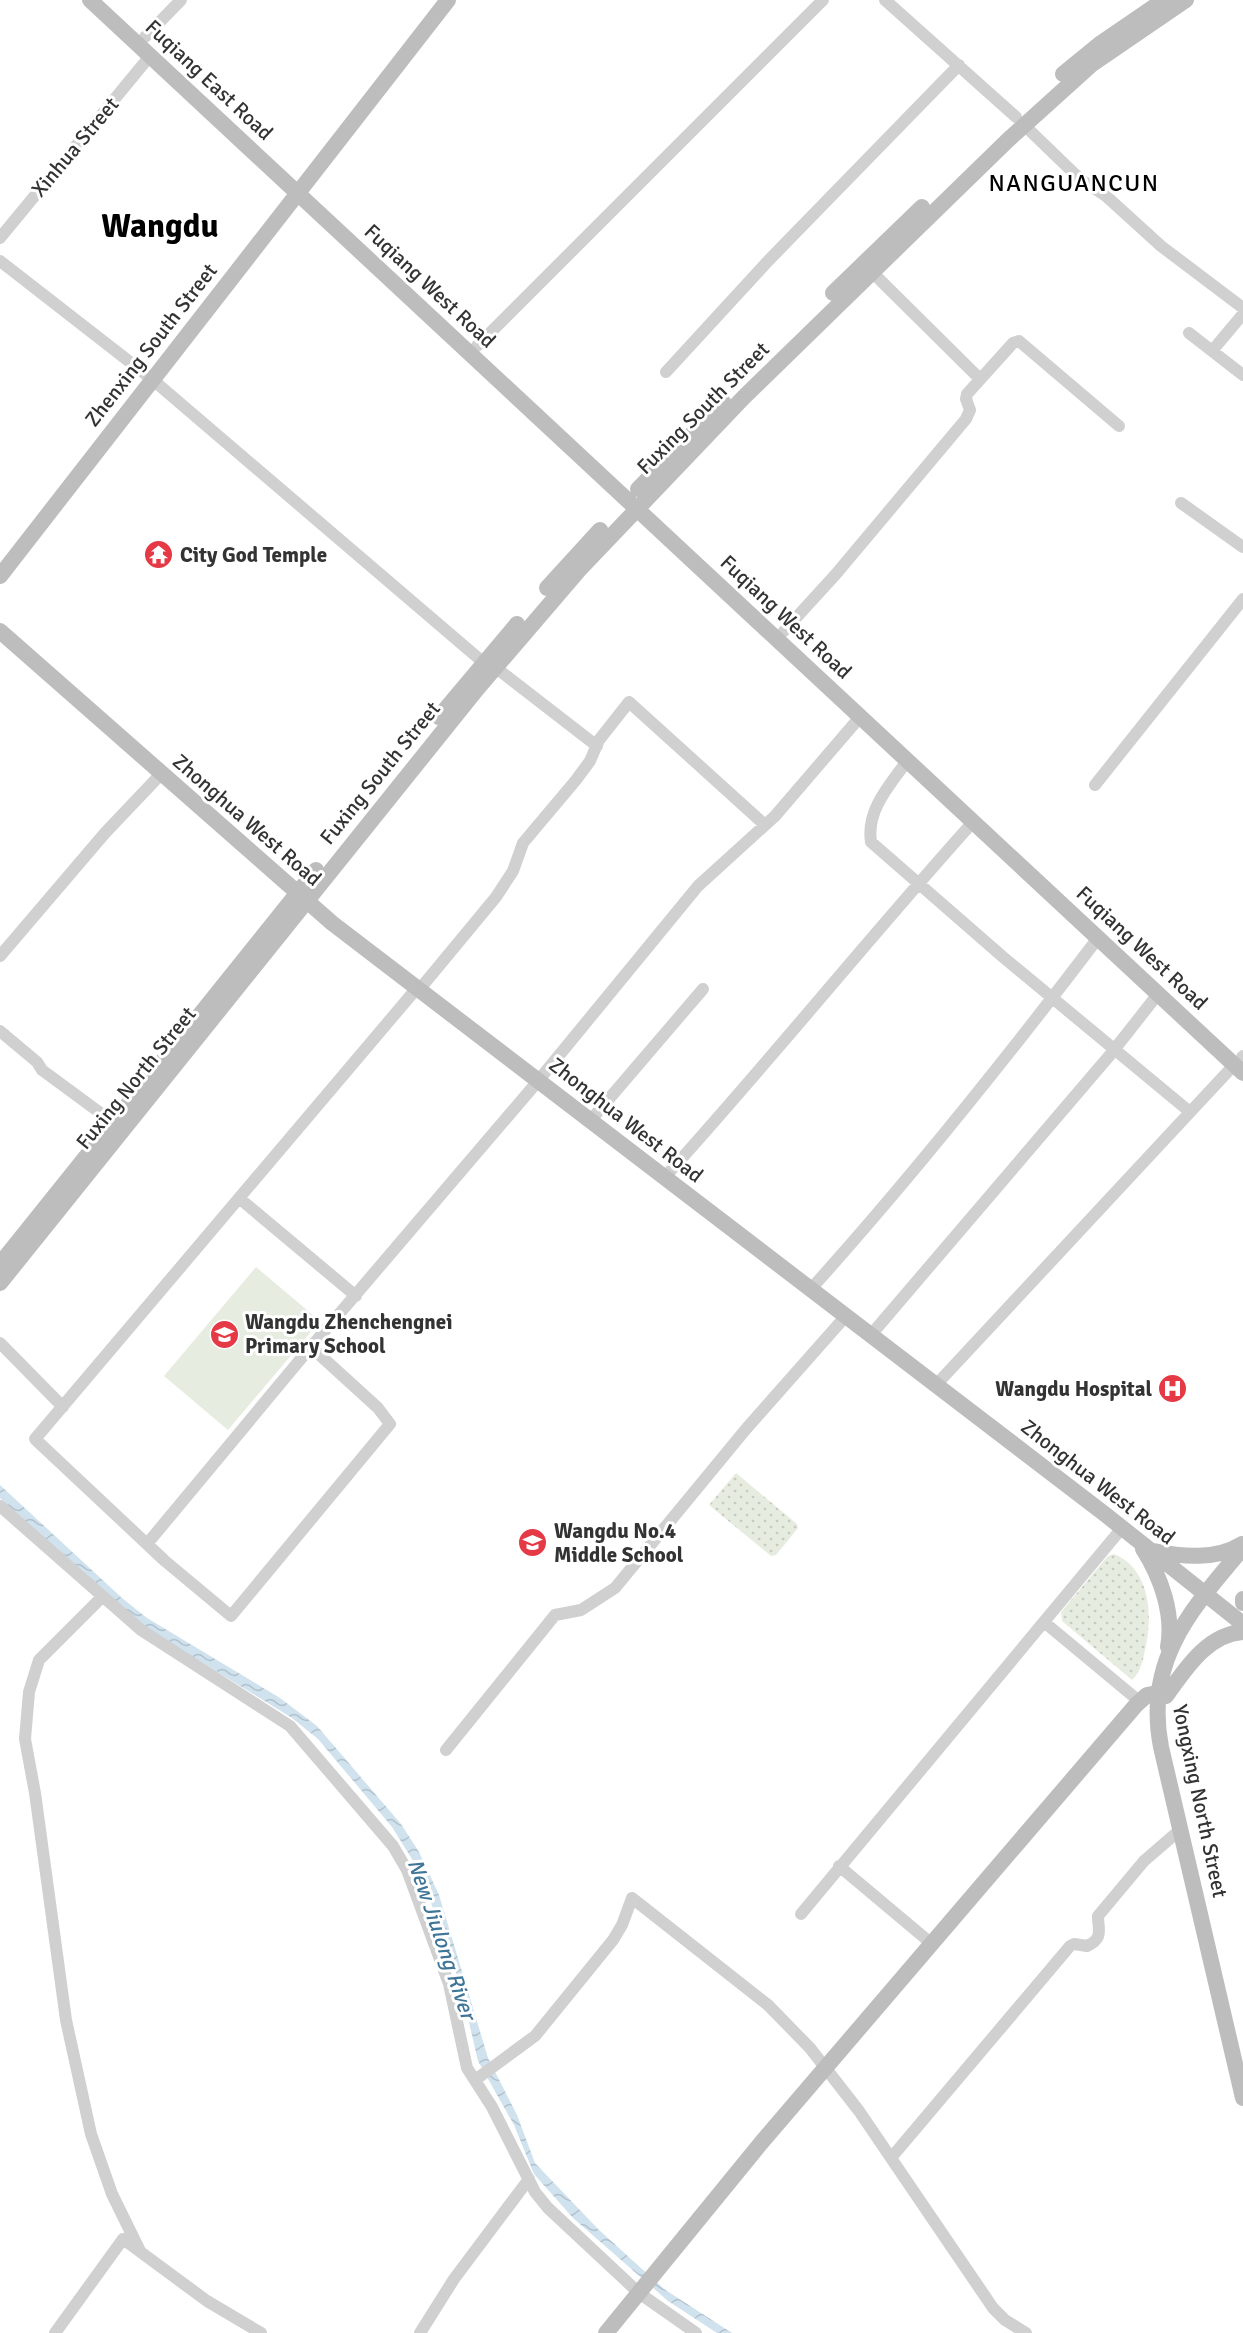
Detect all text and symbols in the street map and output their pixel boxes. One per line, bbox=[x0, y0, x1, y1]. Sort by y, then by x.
street label: Fuqiang East Road bbox=[140, 14, 278, 146]
street label: Xinhua Street bbox=[26, 92, 124, 202]
district label: NANGUANCUN bbox=[988, 168, 1160, 198]
district label: Wangdu bbox=[101, 206, 219, 247]
street label: Fuqiang West Road bbox=[359, 218, 501, 354]
street label: Zhenxing South Street bbox=[79, 258, 223, 432]
street label: Fuxing South Street bbox=[631, 336, 775, 480]
temple icon: City God Temple bbox=[143, 539, 175, 571]
place label: City God Temple bbox=[180, 542, 327, 568]
street label: Fuqiang West Road bbox=[715, 549, 857, 685]
street label: Fuxing South Street bbox=[314, 696, 446, 850]
street label: Zhonghua West Road bbox=[167, 748, 327, 892]
street label: Fuqiang West Road bbox=[1071, 880, 1213, 1016]
street label: Fuxing North Street bbox=[71, 1001, 201, 1155]
street label: Zhonghua West Road bbox=[544, 1052, 708, 1188]
place label: Wangdu Zhenchengnei Primary School bbox=[245, 1309, 453, 1359]
school or university icon: Wangdu Zhenchengnei Primary School bbox=[208, 1318, 240, 1350]
hospital icon: Wangdu Hospital bbox=[1157, 1373, 1189, 1405]
place label: Wangdu Hospital bbox=[995, 1376, 1152, 1402]
street label: Zhonghua West Road bbox=[1016, 1414, 1180, 1550]
place label: Wangdu No.4 Middle School bbox=[554, 1518, 684, 1568]
school or university icon: Wangdu No.4 Middle School bbox=[517, 1527, 549, 1559]
street label: Yongxing North Street bbox=[1167, 1702, 1233, 1900]
water label: New Jiulong River bbox=[402, 1855, 483, 2026]

